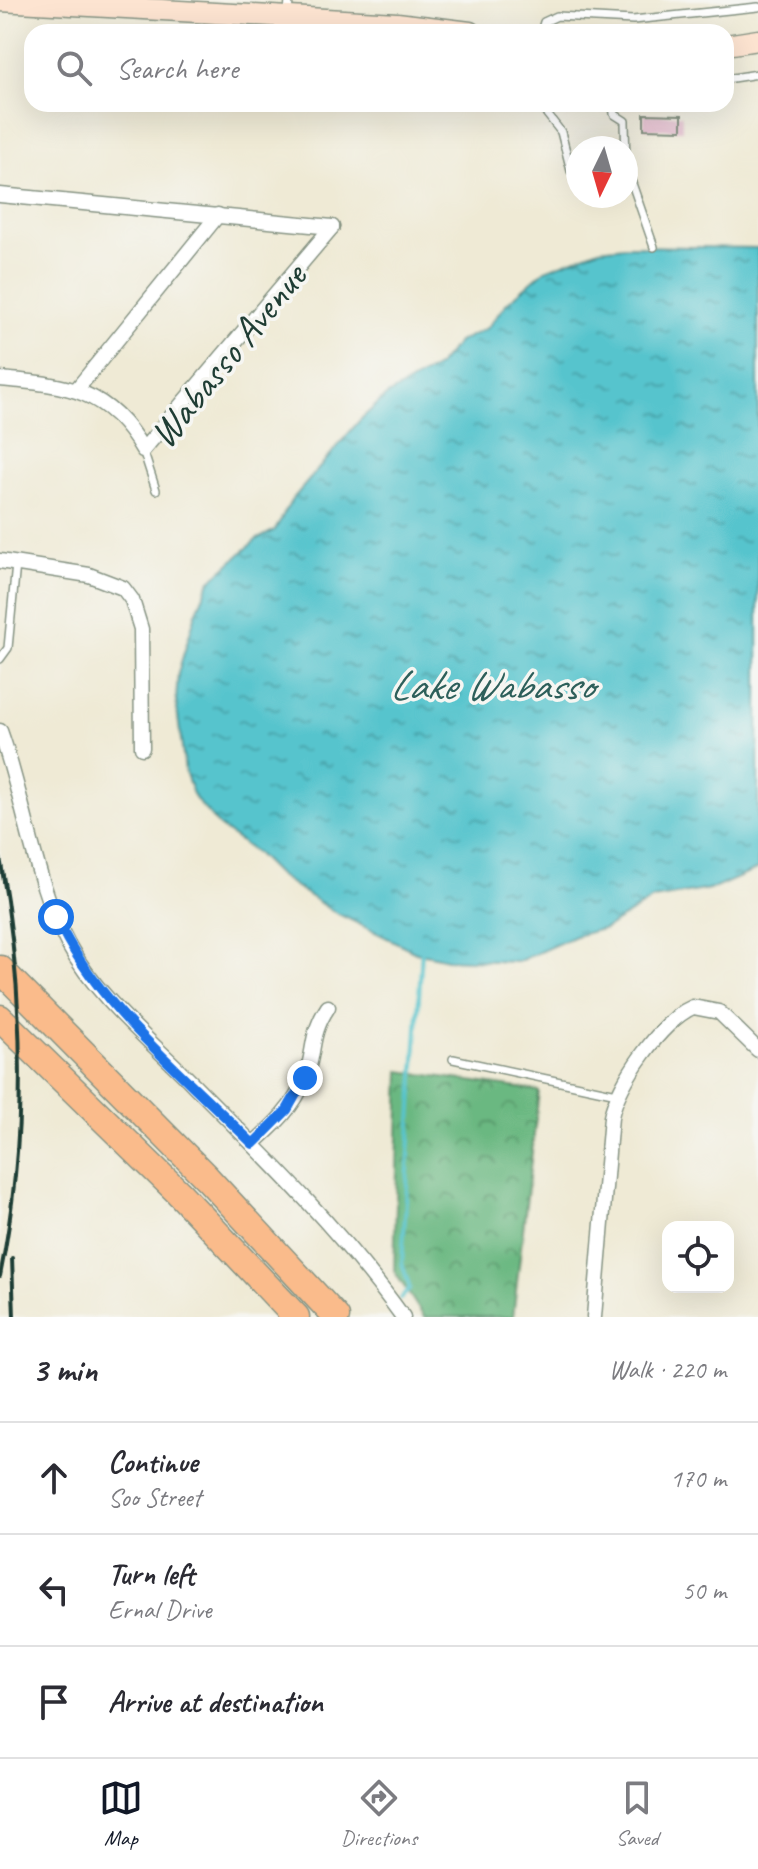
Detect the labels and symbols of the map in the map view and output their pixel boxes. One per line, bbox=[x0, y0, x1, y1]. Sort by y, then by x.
north arrow bbox=[566, 136, 638, 208]
street label: Wabasso Avenue bbox=[138, 251, 319, 458]
water label: Lake Wabasso bbox=[390, 659, 600, 712]
route start bbox=[38, 899, 74, 935]
route end bbox=[287, 1060, 323, 1096]

